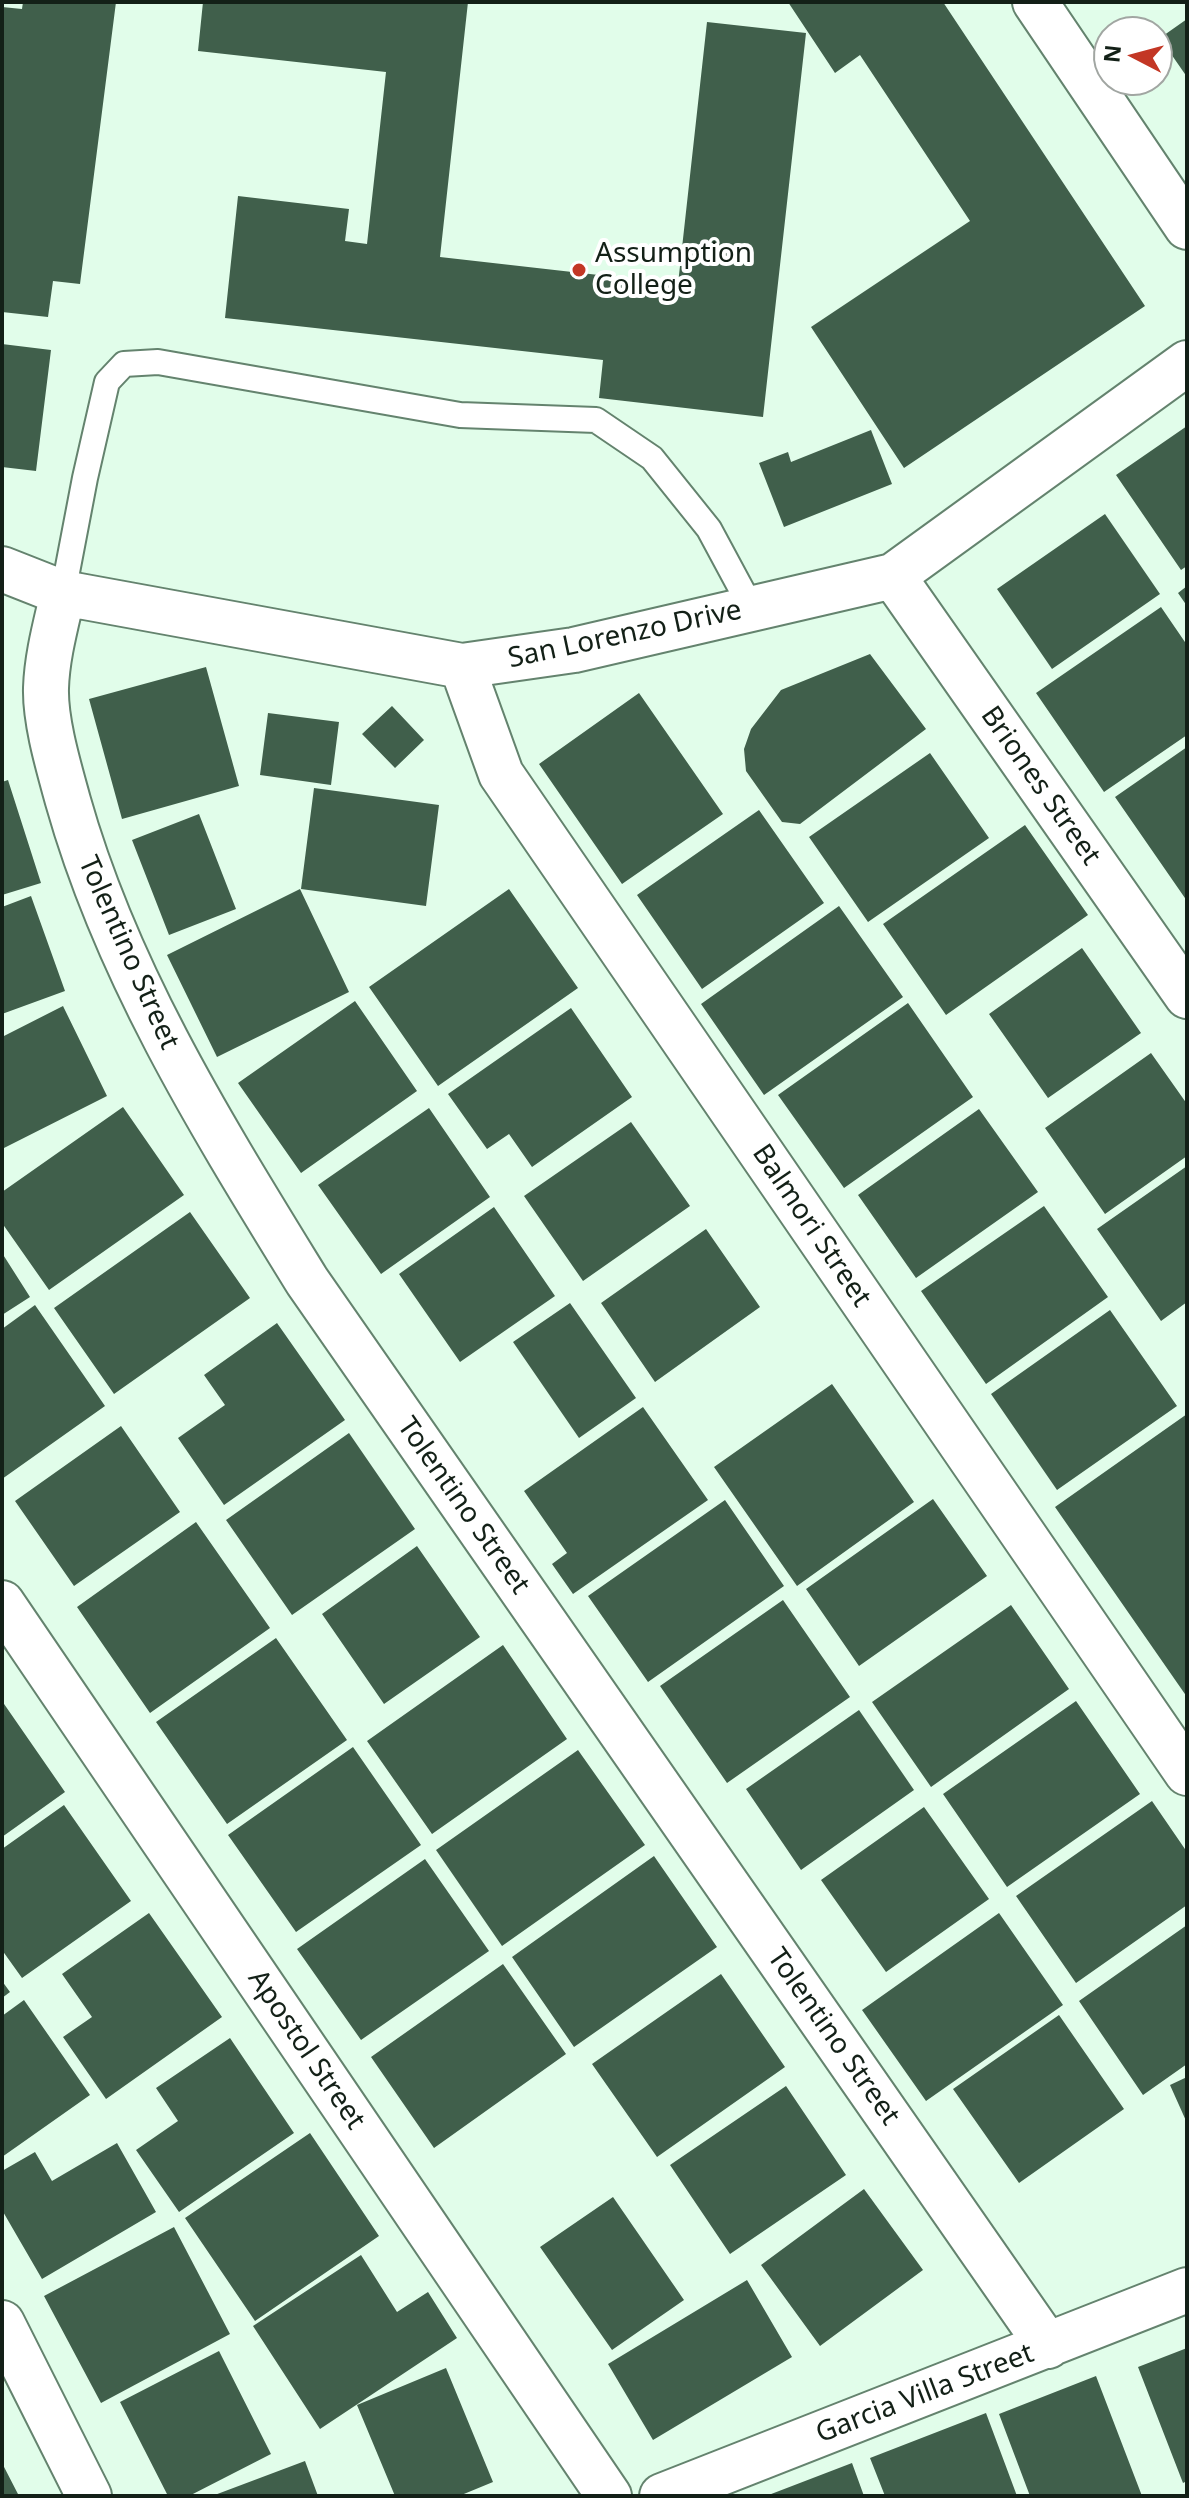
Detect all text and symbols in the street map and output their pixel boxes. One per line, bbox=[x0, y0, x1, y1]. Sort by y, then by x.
north arrow bbox=[1093, 16, 1173, 96]
text: N bbox=[1095, 43, 1127, 64]
place label: Assumption College bbox=[595, 237, 752, 303]
marker: Assumption College bbox=[570, 261, 588, 279]
street label: San Lorenzo Drive bbox=[505, 594, 745, 676]
street label: Briones Street bbox=[973, 700, 1107, 872]
street label: Tolentino Street bbox=[70, 851, 186, 1055]
street label: Balmori Street bbox=[744, 1138, 878, 1314]
street label: Tolentino Street bbox=[390, 1411, 536, 1601]
street label: Tolentino Street bbox=[760, 1942, 906, 2132]
street label: Apostol Street bbox=[240, 1964, 372, 2136]
street label: Garcia Villa Street bbox=[811, 2337, 1039, 2451]

